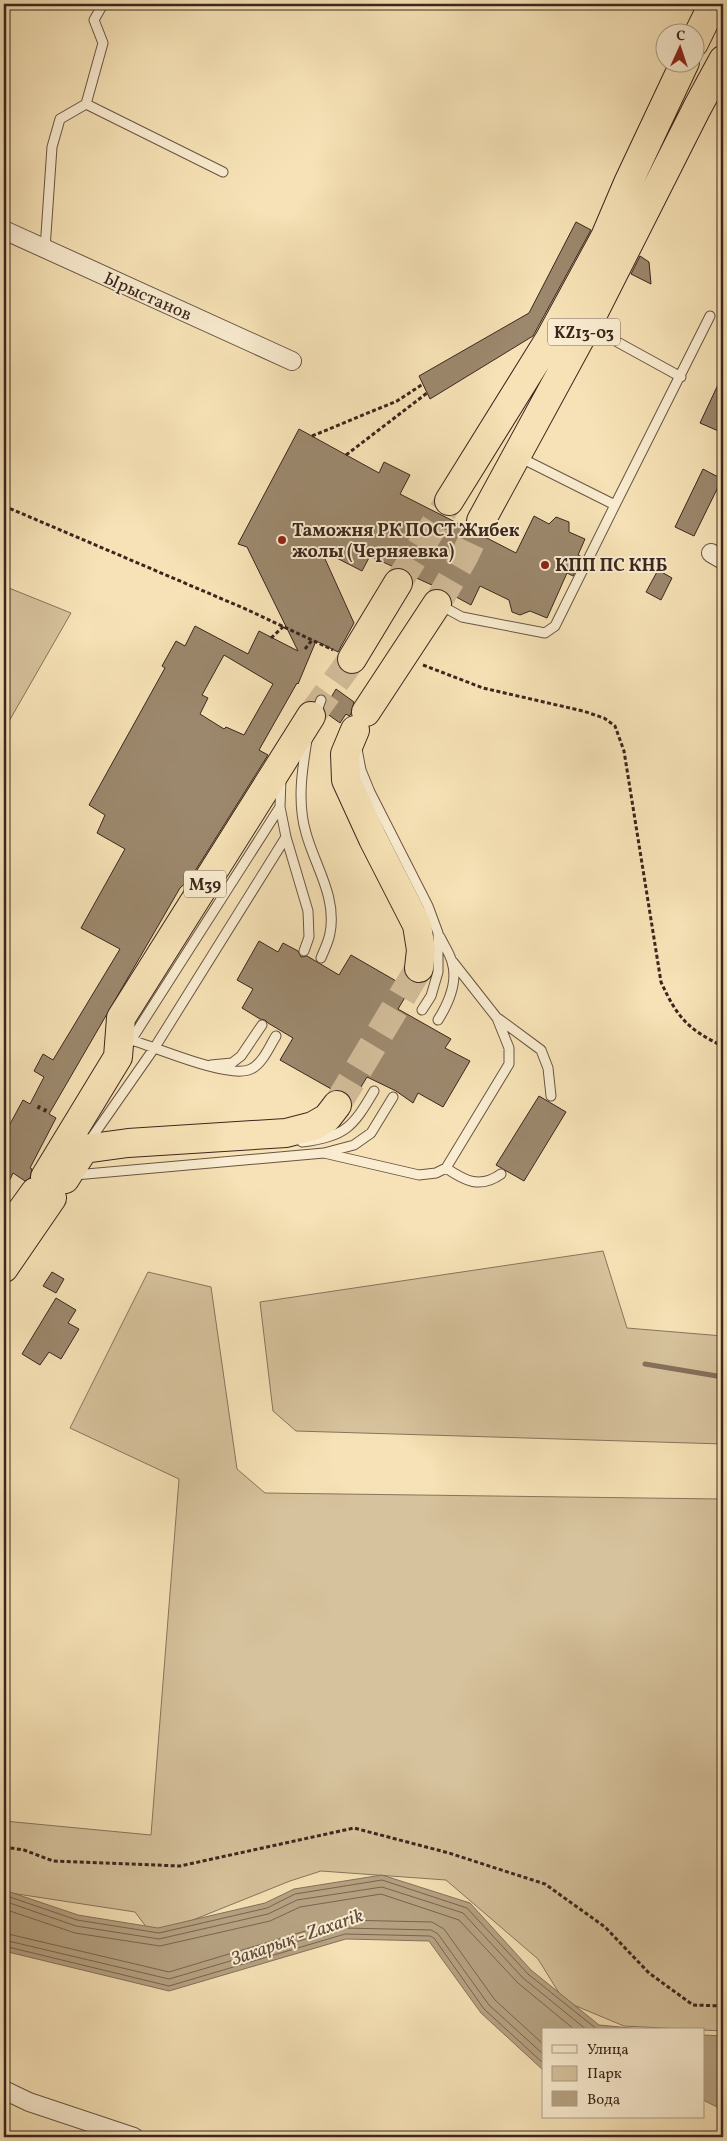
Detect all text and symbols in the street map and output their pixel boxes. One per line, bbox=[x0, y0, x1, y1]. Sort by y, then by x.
north arrow bbox=[654, 22, 704, 72]
text: С bbox=[676, 27, 686, 46]
street label: Ырыстанов bbox=[99, 267, 195, 328]
road number: KZ13-03 bbox=[548, 318, 620, 346]
place label: Таможня РК ПОСТ Жибек жолы (Черняевка) bbox=[292, 519, 520, 565]
marker: Таможня РК ПОСТ Жибек жолы (Черняевка) bbox=[276, 534, 288, 546]
place label: КПП ПС КНБ bbox=[555, 554, 668, 579]
marker: КПП ПС КНБ bbox=[539, 559, 551, 571]
road number: M39 bbox=[184, 871, 226, 898]
water label: Закарық - Zaxarik bbox=[227, 1903, 367, 1973]
legend bbox=[542, 2028, 704, 2118]
text: Улица bbox=[587, 2040, 629, 2061]
text: Парк bbox=[587, 2064, 622, 2085]
text: Вода bbox=[587, 2090, 620, 2111]

